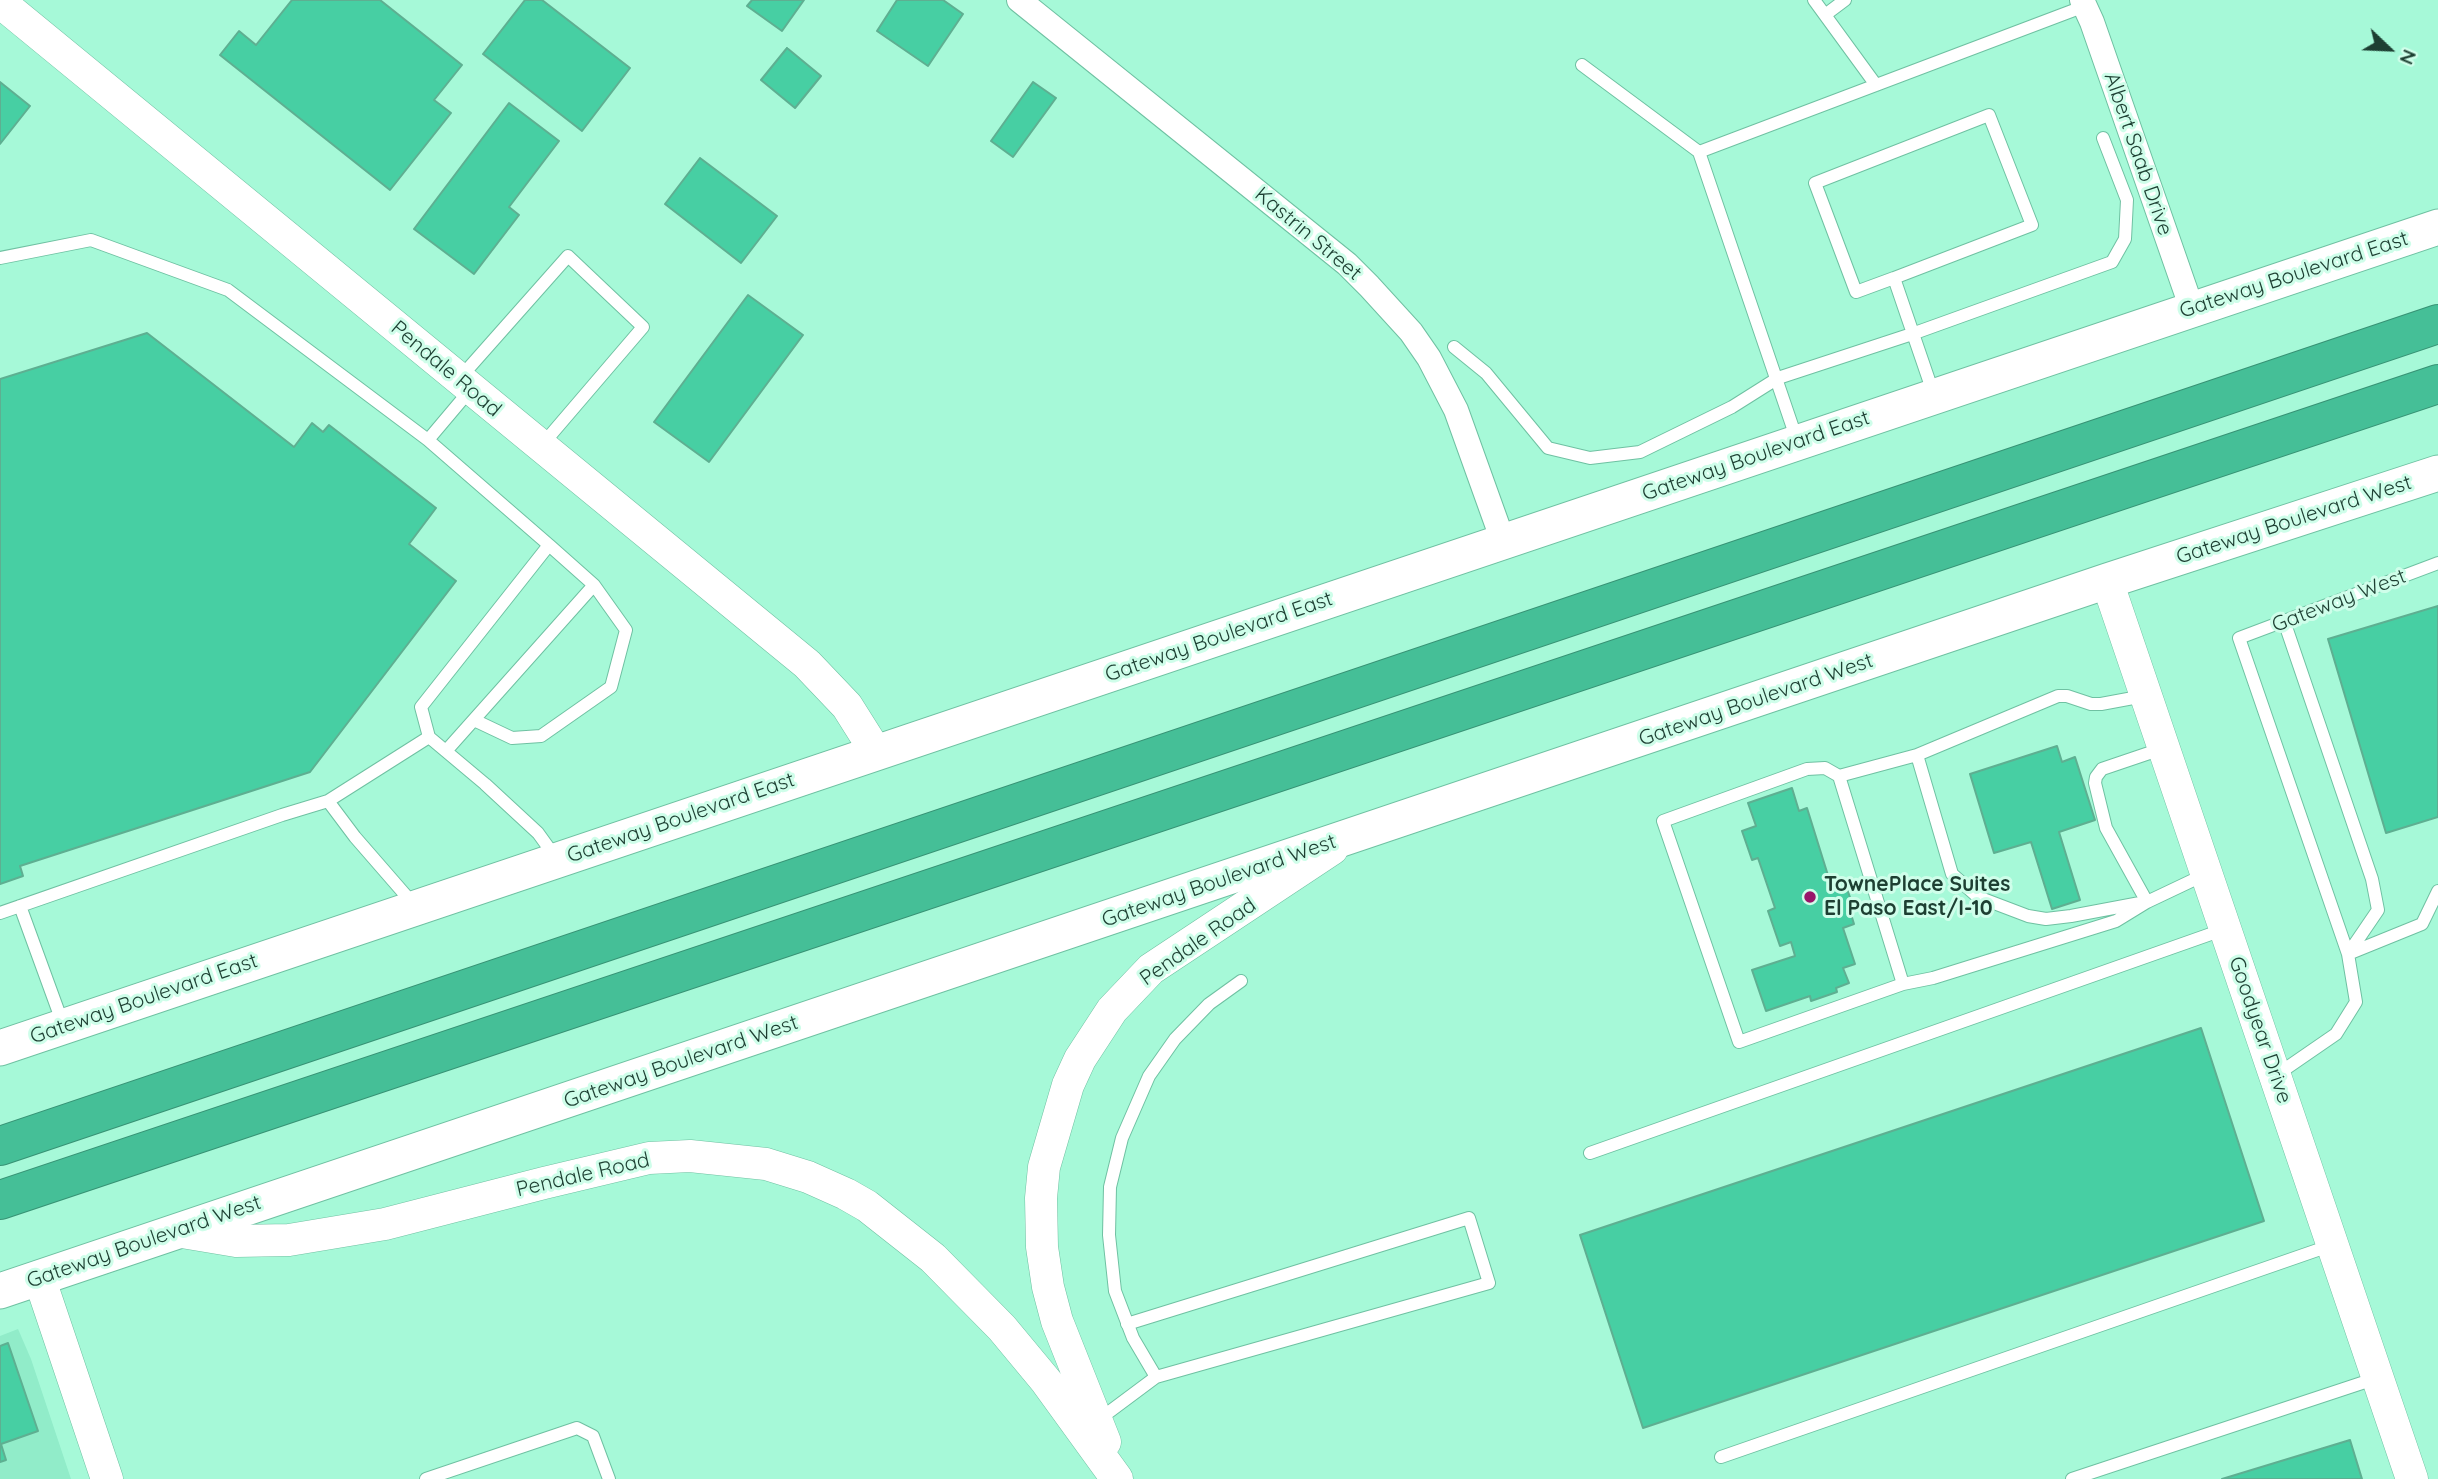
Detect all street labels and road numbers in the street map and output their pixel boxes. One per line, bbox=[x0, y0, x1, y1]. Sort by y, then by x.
street label: Albert Saab Drive bbox=[2098, 69, 2178, 239]
street label: Kastrin Street bbox=[1249, 182, 1367, 286]
street label: Gateway Boulevard East bbox=[2176, 226, 2412, 324]
street label: Pendale Road bbox=[386, 316, 506, 422]
street label: Gateway Boulevard East bbox=[1639, 405, 1873, 507]
street label: Gateway Boulevard West bbox=[2173, 470, 2415, 570]
street label: Gateway West bbox=[2268, 564, 2410, 638]
street label: Gateway Boulevard East bbox=[1102, 586, 1336, 688]
street label: Gateway Boulevard West bbox=[1636, 648, 1876, 752]
street label: Gateway Boulevard East bbox=[564, 767, 798, 869]
street label: Gateway Boulevard West bbox=[1099, 829, 1339, 933]
street label: Pendale Road bbox=[1135, 893, 1261, 991]
street label: Gateway Boulevard East bbox=[27, 948, 261, 1050]
street label: Goodyear Drive bbox=[2223, 953, 2297, 1107]
street label: Gateway Boulevard West bbox=[561, 1010, 801, 1114]
street label: Pendale Road bbox=[514, 1147, 652, 1203]
street label: Gateway Boulevard West bbox=[24, 1190, 264, 1294]

